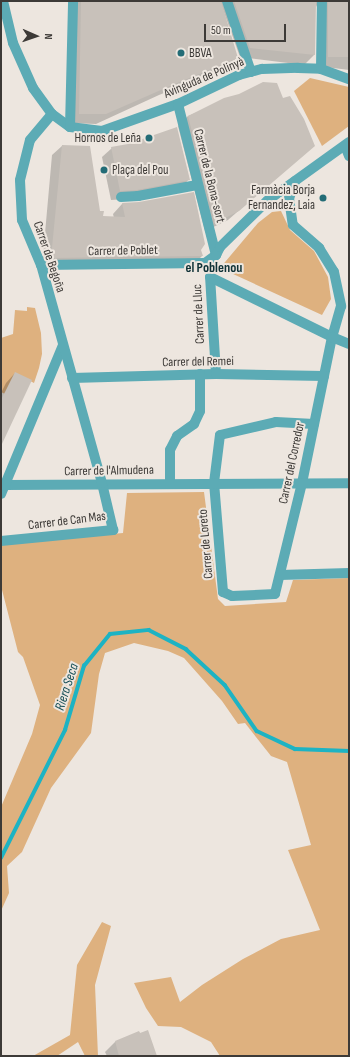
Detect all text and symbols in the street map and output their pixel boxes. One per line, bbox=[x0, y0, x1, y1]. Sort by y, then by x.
north arrow bbox=[16, 16, 56, 56]
scale bar bbox=[206, 16, 288, 42]
text: 50 m bbox=[211, 23, 231, 38]
text: N bbox=[42, 33, 55, 40]
place label: BBVA bbox=[189, 45, 212, 61]
marker: BBVA bbox=[176, 48, 186, 58]
street label: Avinguda de Polinyà bbox=[162, 54, 246, 102]
street label: Carrer de la Bona-sort bbox=[190, 128, 228, 224]
place label: Hornos de Leña bbox=[74, 130, 141, 146]
marker: Hornos de Leña bbox=[144, 133, 154, 143]
place label: Plaça del Pou bbox=[112, 162, 168, 178]
marker: Plaça del Pou bbox=[99, 165, 109, 175]
place label: Farmàcia Borja Fernandez, Laia bbox=[248, 183, 315, 214]
marker: Farmàcia Borja Fernandez, Laia bbox=[318, 193, 328, 203]
street label: Carrer de Begoña bbox=[30, 219, 68, 295]
street label: Carrer de Poblet bbox=[88, 243, 158, 259]
district label: el Poblenou bbox=[186, 260, 242, 276]
street label: Carrer de Lluc bbox=[190, 284, 208, 344]
street label: Carrer del Remei bbox=[162, 354, 234, 370]
street label: Carrer del Corredor bbox=[276, 421, 308, 505]
street label: Carrer de l'Almudena bbox=[64, 462, 154, 480]
street label: Carrer de Can Mas bbox=[27, 508, 107, 534]
street label: Carrer de Loreto bbox=[195, 508, 217, 580]
water label: Riera Seca bbox=[52, 661, 82, 713]

